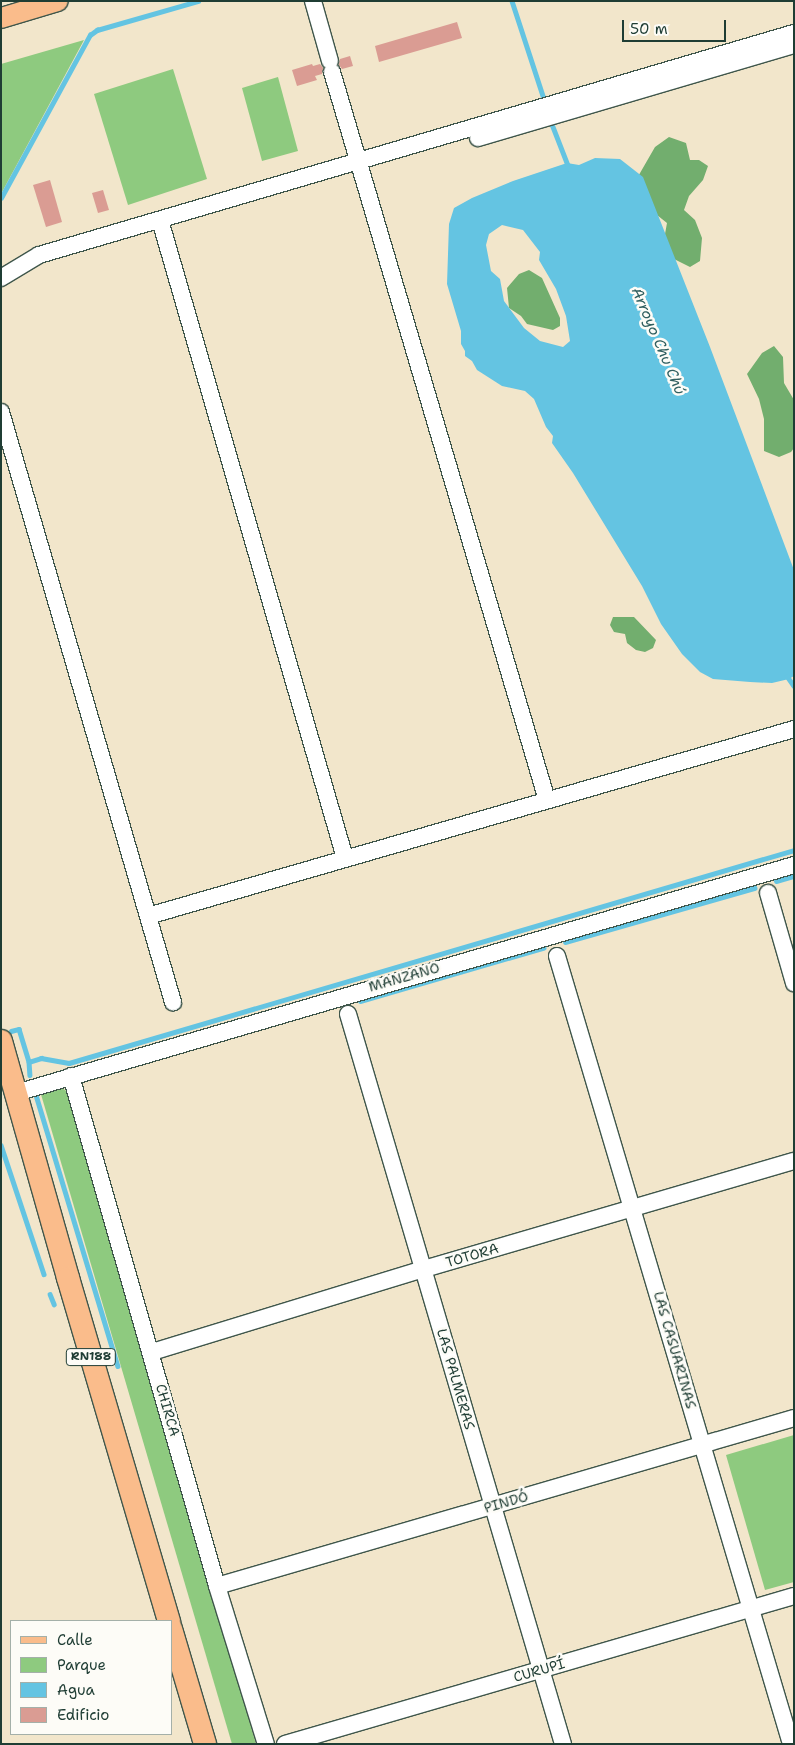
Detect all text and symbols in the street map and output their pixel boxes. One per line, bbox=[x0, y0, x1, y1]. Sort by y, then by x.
scale bar bbox=[625, 10, 729, 42]
text: 50 m bbox=[630, 19, 668, 39]
water label: Arroyo Chu Chú bbox=[627, 285, 689, 397]
street label: MANZANO bbox=[367, 959, 441, 995]
street label: TOTORA bbox=[444, 1239, 500, 1271]
street label: LAS CASUARINAS bbox=[650, 1289, 700, 1411]
street label: LAS PALMERAS bbox=[434, 1327, 478, 1431]
road number: RN188 bbox=[65, 1348, 117, 1366]
street label: CHIRCA bbox=[152, 1382, 184, 1438]
street label: PINDÓ bbox=[482, 1488, 530, 1516]
legend bbox=[10, 1620, 172, 1735]
text: Calle bbox=[57, 1630, 93, 1650]
text: Parque bbox=[57, 1655, 106, 1675]
street label: CURUPÍ bbox=[511, 1655, 567, 1685]
text: Agua bbox=[57, 1680, 95, 1700]
text: Edificio bbox=[57, 1705, 109, 1725]

